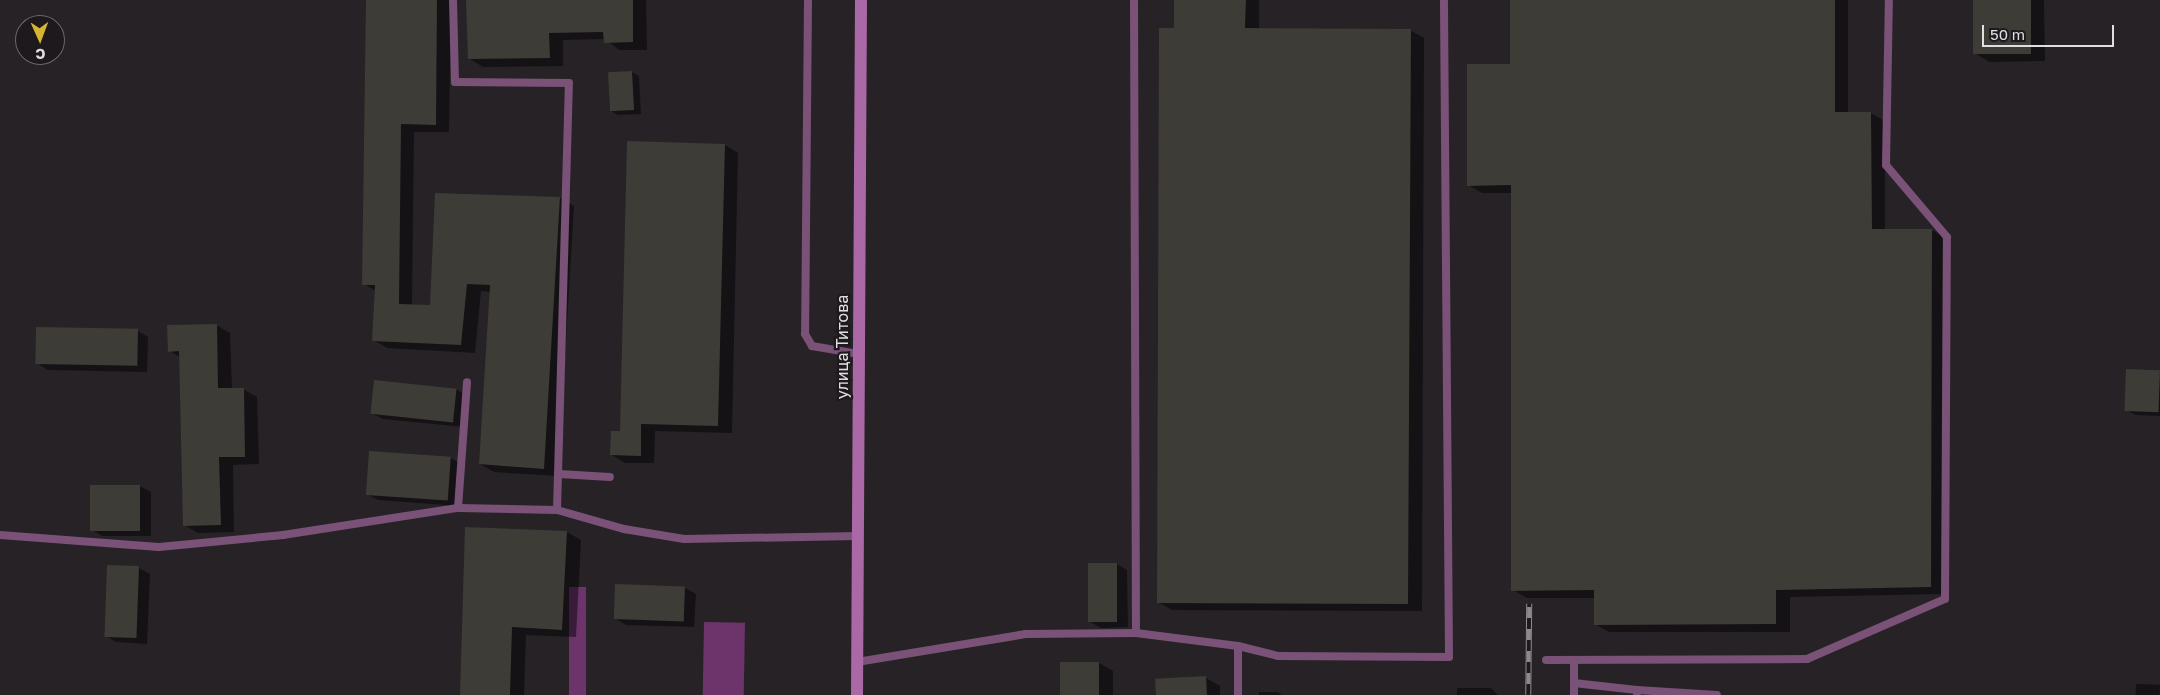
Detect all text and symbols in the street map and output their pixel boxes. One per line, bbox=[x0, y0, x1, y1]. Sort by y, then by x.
north arrow bbox=[15, 15, 65, 65]
scale bar bbox=[1985, 15, 2118, 47]
text: 50 m bbox=[1990, 25, 2025, 43]
text: С bbox=[35, 46, 46, 63]
street label: улица Титова bbox=[832, 295, 852, 399]

